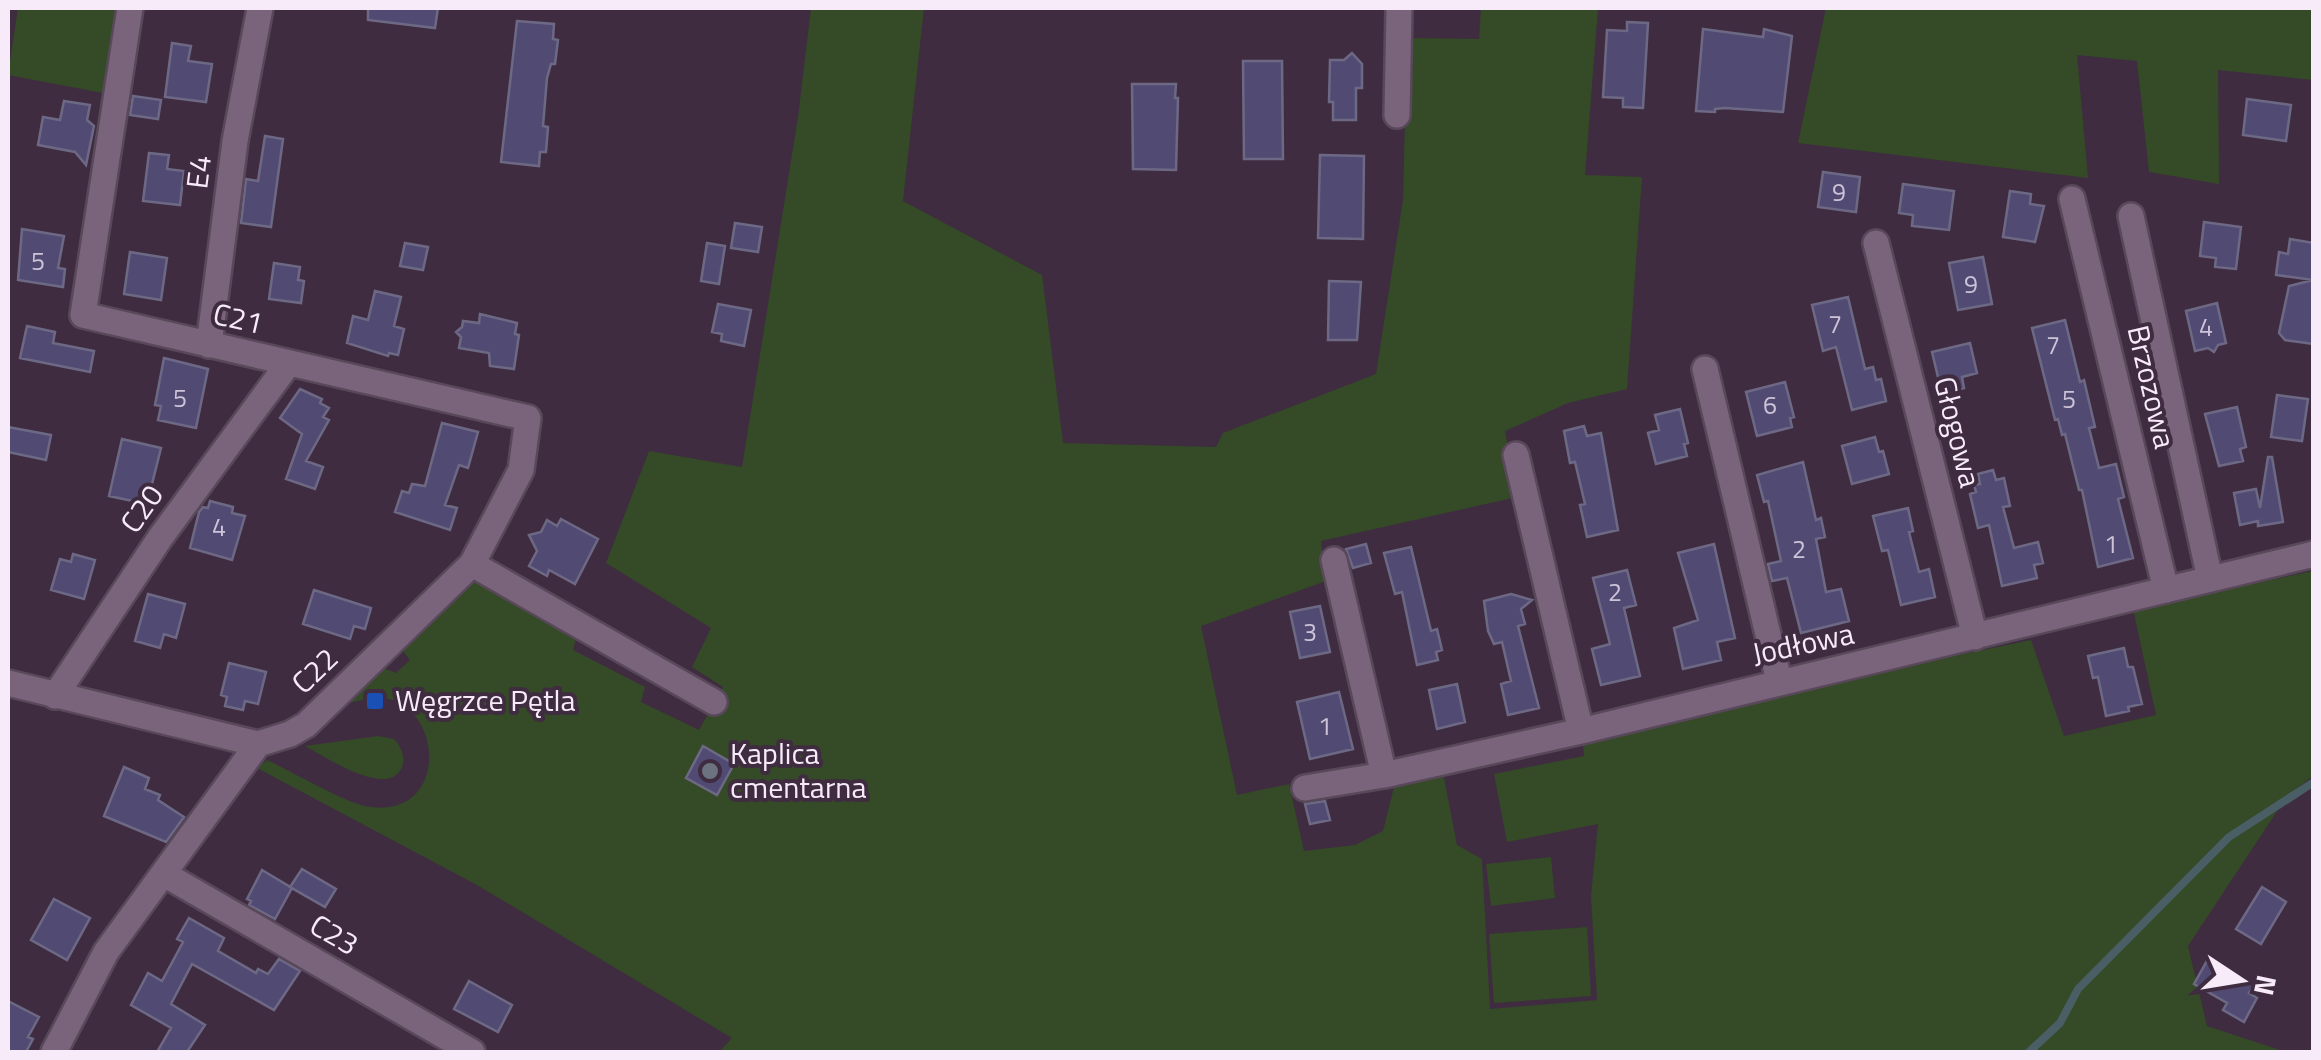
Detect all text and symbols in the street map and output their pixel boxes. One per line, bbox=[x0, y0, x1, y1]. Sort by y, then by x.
street label: E4 bbox=[173, 153, 223, 191]
house number: 9 bbox=[1832, 173, 1846, 211]
house number: 5 bbox=[31, 242, 45, 280]
house number: 9 bbox=[1964, 265, 1978, 303]
street label: C21 bbox=[209, 290, 268, 346]
house number: 7 bbox=[1828, 305, 1842, 343]
house number: 4 bbox=[2199, 308, 2213, 346]
street label: Brzozowa bbox=[2115, 321, 2188, 453]
house number: 7 bbox=[2046, 326, 2060, 364]
street label: Głogowa bbox=[1922, 372, 1994, 492]
house number: 5 bbox=[173, 379, 187, 417]
house number: 5 bbox=[2062, 380, 2076, 418]
house number: 6 bbox=[1763, 386, 1777, 424]
street label: C20 bbox=[108, 475, 174, 542]
house number: 4 bbox=[212, 508, 226, 546]
house number: 1 bbox=[2104, 525, 2118, 563]
house number: 2 bbox=[1792, 530, 1806, 568]
house number: 2 bbox=[1608, 573, 1622, 611]
street label: Jodłowa bbox=[1748, 610, 1858, 676]
house number: 3 bbox=[1303, 613, 1317, 651]
street label: C22 bbox=[280, 636, 348, 704]
place label: Węgrzce Pętla bbox=[395, 677, 575, 723]
marker: Węgrzce Pętla bbox=[364, 690, 386, 712]
house number: 1 bbox=[1318, 707, 1332, 745]
place label: Kaplica cmentarna bbox=[730, 730, 866, 810]
marker: Kaplica cmentarna bbox=[699, 760, 721, 782]
street label: C23 bbox=[301, 902, 368, 967]
north arrow bbox=[2191, 930, 2291, 1030]
text: N bbox=[2243, 971, 2289, 999]

